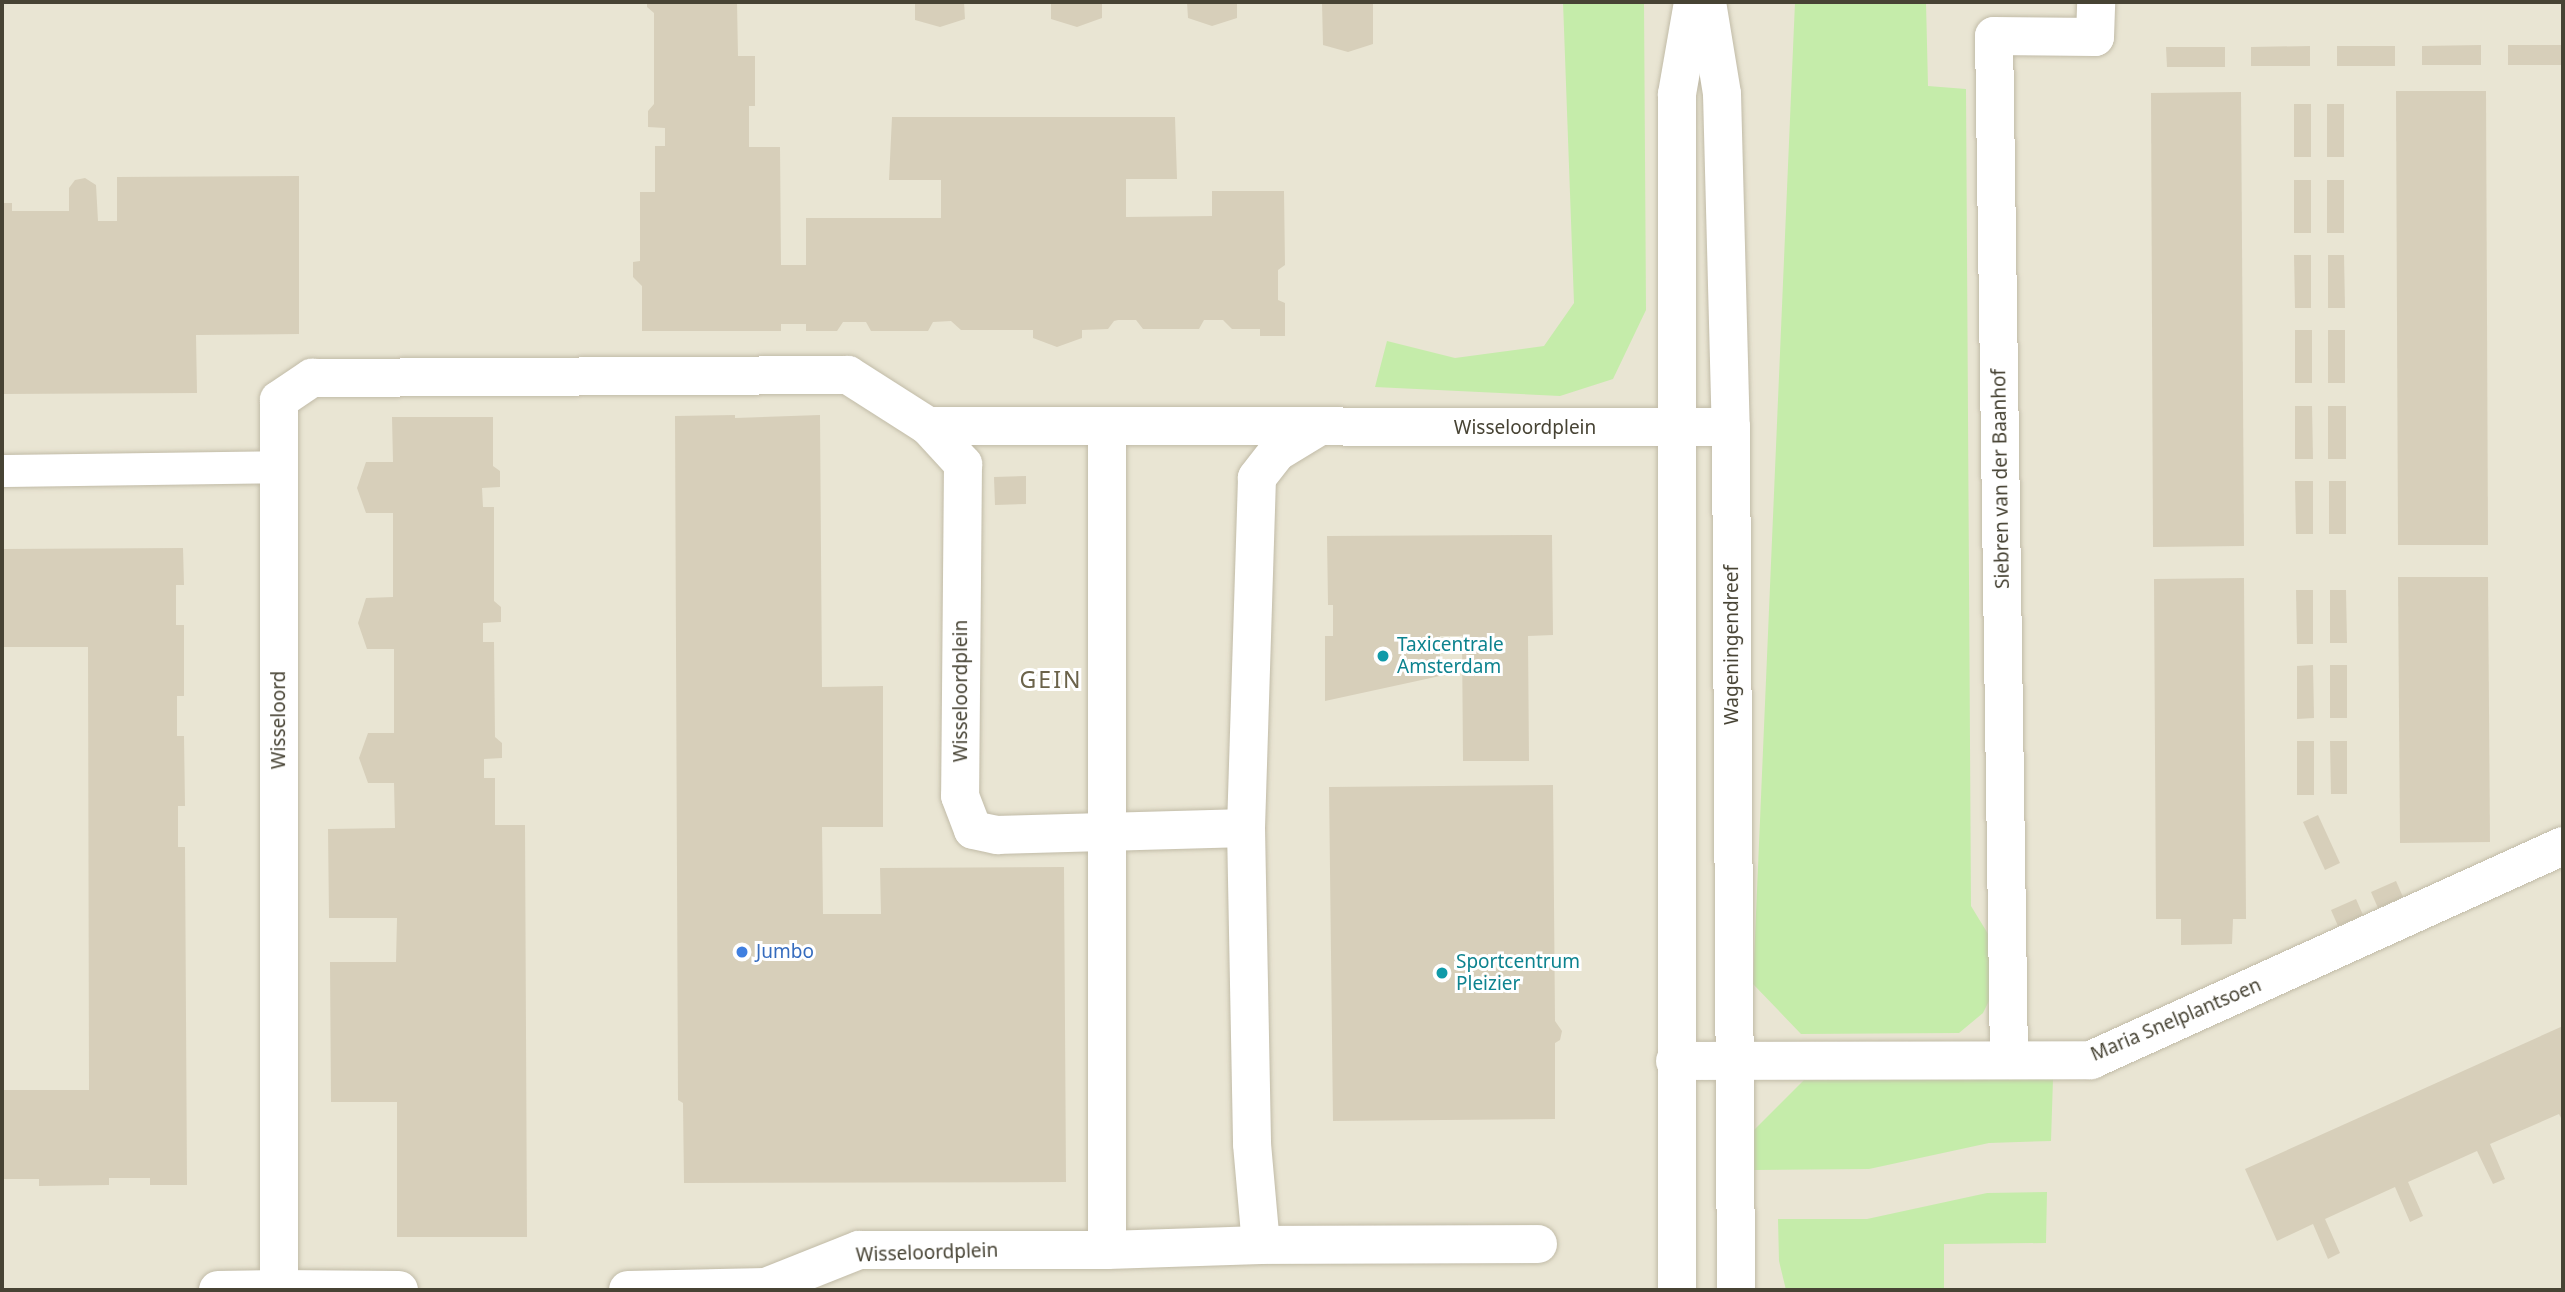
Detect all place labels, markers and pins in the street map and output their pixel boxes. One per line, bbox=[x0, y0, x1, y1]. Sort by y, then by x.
place label: Taxicentrale Amsterdam bbox=[1397, 634, 1504, 678]
marker: Taxicentrale Amsterdam bbox=[1375, 648, 1391, 664]
place label: Jumbo bbox=[756, 941, 814, 963]
marker: Jumbo bbox=[734, 944, 750, 960]
place label: Sportcentrum Pleizier bbox=[1456, 951, 1580, 995]
marker: Sportcentrum Pleizier bbox=[1434, 965, 1450, 981]

